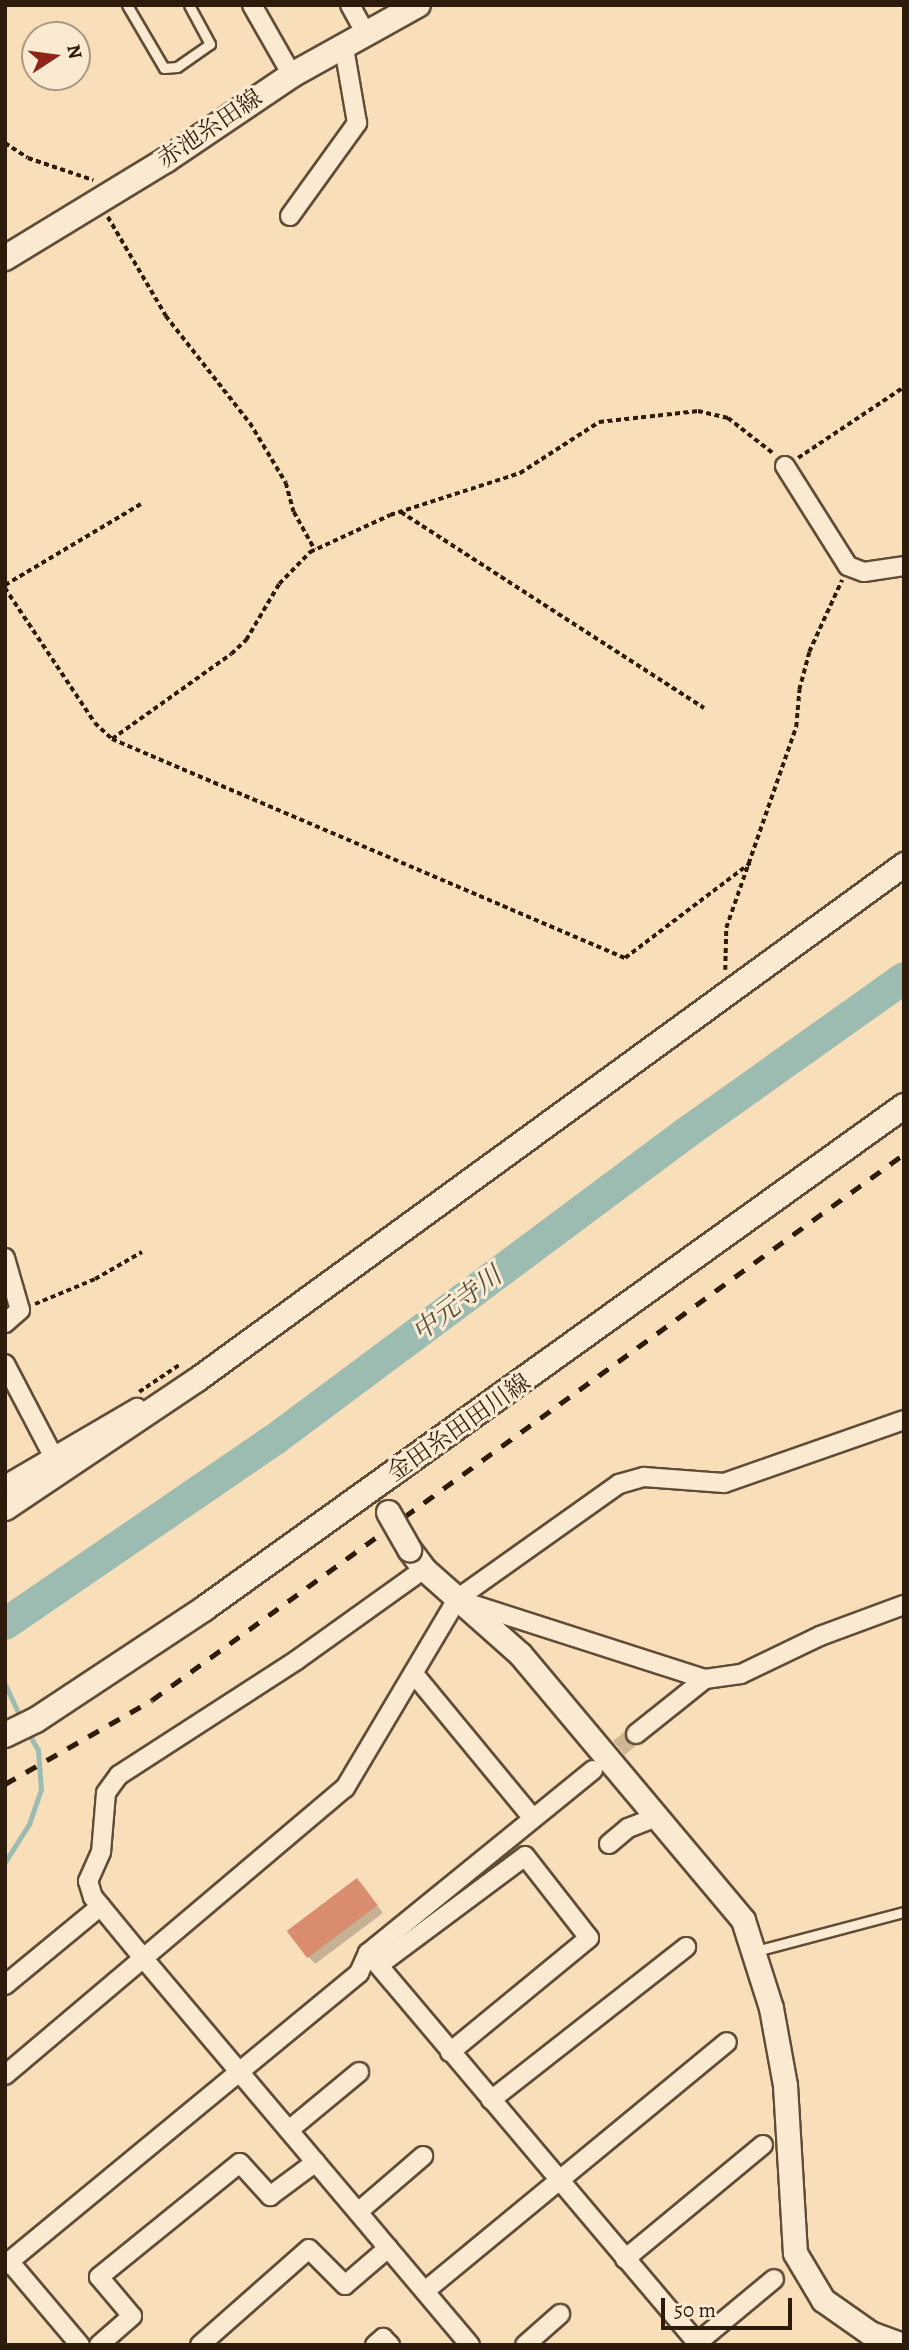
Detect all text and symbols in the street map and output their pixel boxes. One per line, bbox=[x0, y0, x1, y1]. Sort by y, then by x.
north arrow bbox=[21, 21, 91, 91]
text: N bbox=[60, 42, 89, 61]
street label: 赤池糸田線 bbox=[152, 84, 268, 174]
water label: 中元寺川 bbox=[406, 1260, 508, 1348]
street label: 金田糸田田川線 bbox=[382, 1368, 536, 1488]
scale bar bbox=[664, 2284, 795, 2328]
text: 50 m bbox=[674, 2296, 716, 2324]

